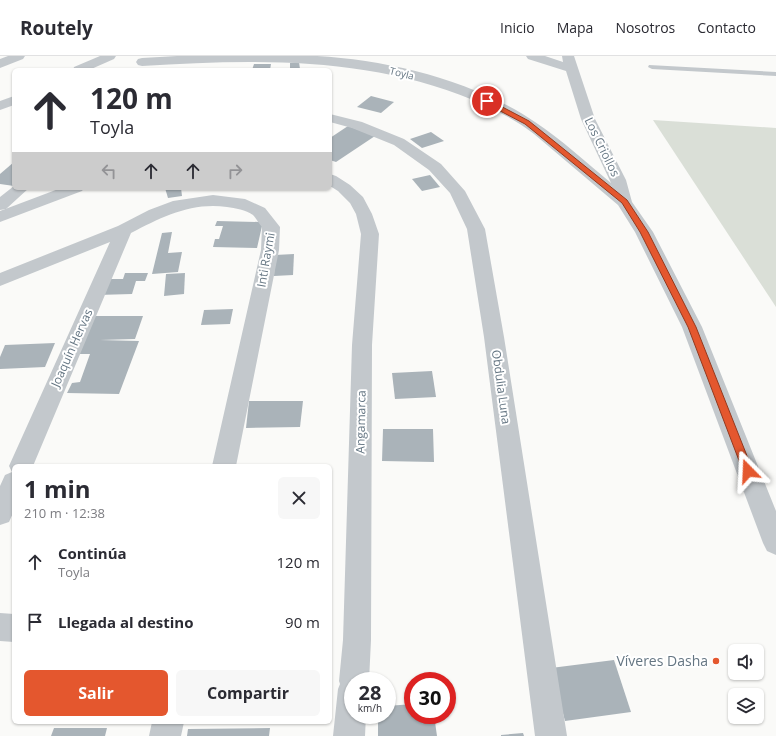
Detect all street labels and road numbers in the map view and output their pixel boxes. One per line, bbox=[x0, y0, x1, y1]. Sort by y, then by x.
street label: Toyla bbox=[388, 63, 416, 83]
street label: Los Criollos bbox=[581, 114, 624, 180]
street label: Inti Raymi bbox=[252, 231, 279, 289]
street label: Joaquín Hervas bbox=[46, 306, 97, 391]
street label: Obdulia Luna bbox=[488, 349, 515, 425]
street label: Angamarca bbox=[351, 390, 370, 454]

